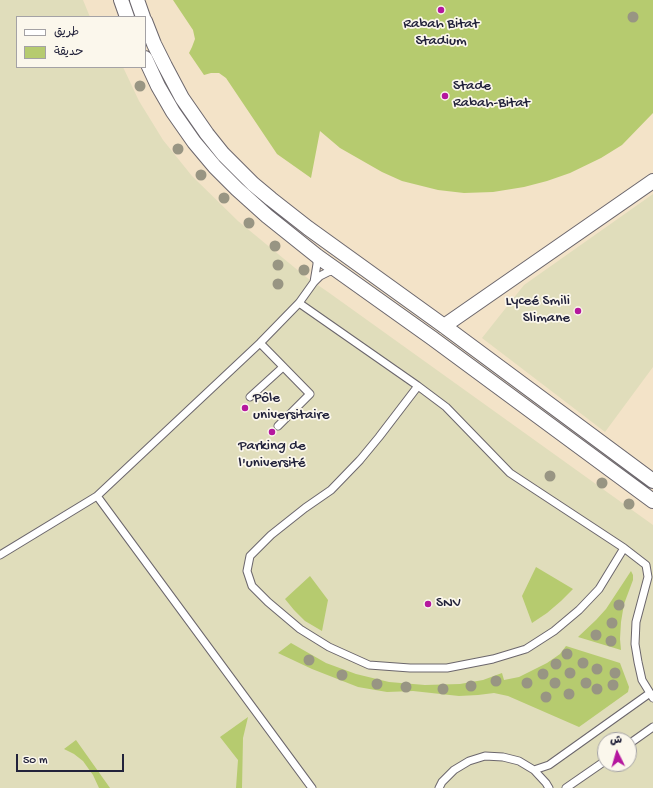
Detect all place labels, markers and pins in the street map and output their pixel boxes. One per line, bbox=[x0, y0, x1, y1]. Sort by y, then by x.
marker: Rabah Bitat Stadium bbox=[436, 5, 446, 15]
place label: Rabah Bitat Stadium bbox=[403, 16, 479, 51]
place label: Stade Rabah-Bitat bbox=[453, 78, 530, 113]
marker: Stade Rabah-Bitat bbox=[440, 91, 450, 101]
place label: Lyceé Smili Slimane bbox=[506, 293, 570, 328]
marker: Lyceé Smili Slimane bbox=[573, 306, 583, 316]
place label: Pôle universitaire bbox=[253, 390, 330, 425]
marker: Pôle universitaire bbox=[240, 403, 250, 413]
marker: Parking de l'université bbox=[267, 427, 277, 437]
place label: Parking de l'université bbox=[238, 438, 306, 473]
place label: SNV bbox=[436, 595, 461, 613]
marker: SNV bbox=[423, 599, 433, 609]

